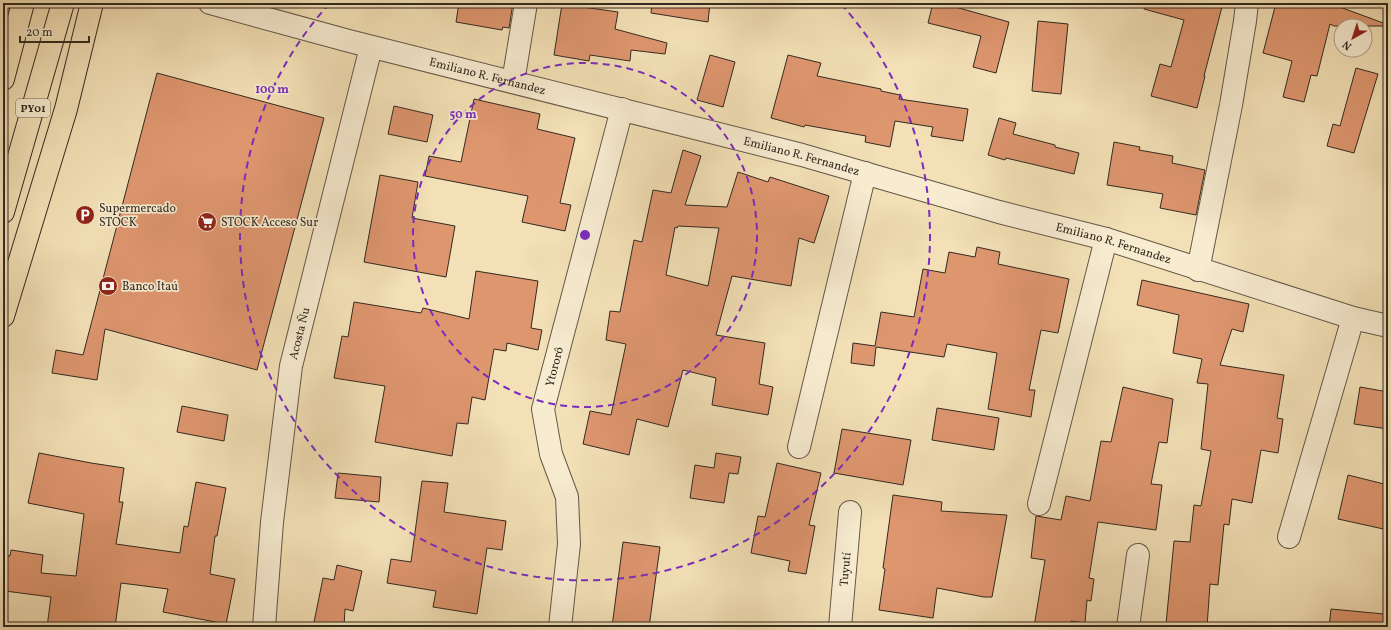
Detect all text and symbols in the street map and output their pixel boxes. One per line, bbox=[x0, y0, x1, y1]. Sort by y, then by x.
scale bar bbox=[20, 18, 89, 44]
north arrow bbox=[1333, 18, 1373, 58]
text: 20 m bbox=[26, 25, 53, 41]
text: N bbox=[1340, 36, 1355, 53]
street label: Emiliano R. Fernandez bbox=[427, 54, 547, 99]
text: 100 m bbox=[255, 82, 289, 98]
road number: PY01 bbox=[16, 99, 50, 117]
text: 50 m bbox=[449, 107, 477, 123]
street label: Emiliano R. Fernandez bbox=[741, 134, 861, 180]
place label: Supermercado STOCK bbox=[99, 201, 176, 231]
parking icon: Supermercado STOCK bbox=[74, 204, 96, 226]
supermarket icon: STOCK Acceso Sur bbox=[196, 211, 218, 233]
place label: STOCK Acceso Sur bbox=[221, 215, 318, 231]
street label: Emiliano R. Fernandez bbox=[1054, 220, 1173, 268]
centre of rings bbox=[578, 228, 592, 242]
bank icon: Banco Itaú bbox=[97, 275, 119, 297]
place label: Banco Itaú bbox=[122, 279, 178, 295]
street label: Acosta Ñu bbox=[286, 306, 314, 362]
street label: Ytororô bbox=[542, 345, 568, 388]
street label: Tuyutí bbox=[837, 551, 855, 587]

